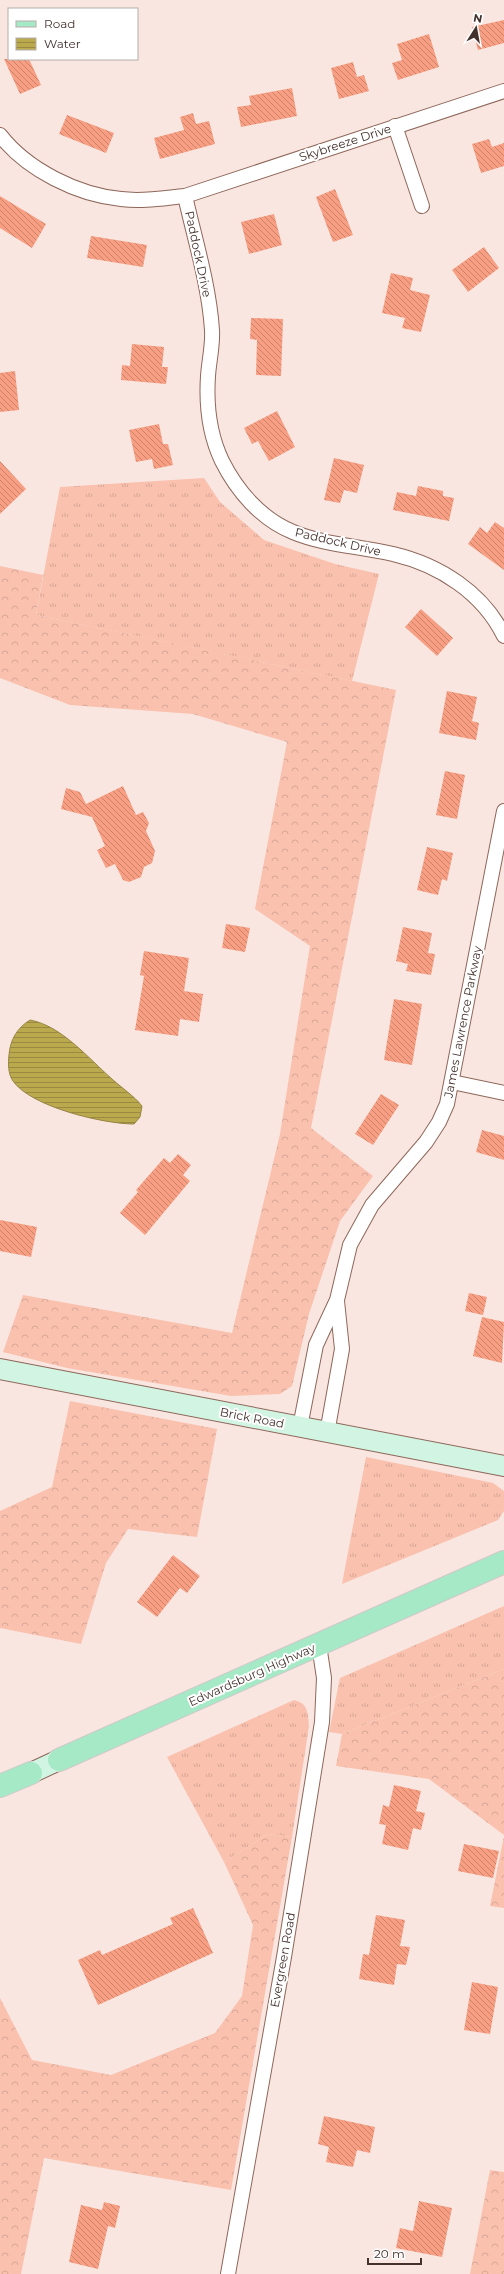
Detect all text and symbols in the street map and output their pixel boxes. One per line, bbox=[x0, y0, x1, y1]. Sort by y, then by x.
legend bbox=[8, 8, 138, 60]
north arrow bbox=[456, 8, 496, 48]
text: N bbox=[472, 10, 484, 26]
text: Road bbox=[44, 16, 75, 31]
text: Water bbox=[44, 36, 81, 51]
street label: Skybreeze Drive bbox=[297, 121, 393, 164]
street label: Paddock Drive bbox=[182, 209, 215, 298]
street label: Paddock Drive bbox=[294, 524, 383, 559]
street label: James Lawrence Parkway bbox=[440, 944, 485, 1100]
street label: Brick Road bbox=[219, 1404, 286, 1431]
street label: Edwardsburg Highway bbox=[186, 1640, 318, 1709]
street label: Evergreen Road bbox=[267, 1911, 298, 2009]
scale bar bbox=[368, 2240, 421, 2266]
text: 20 m bbox=[374, 2246, 405, 2261]

